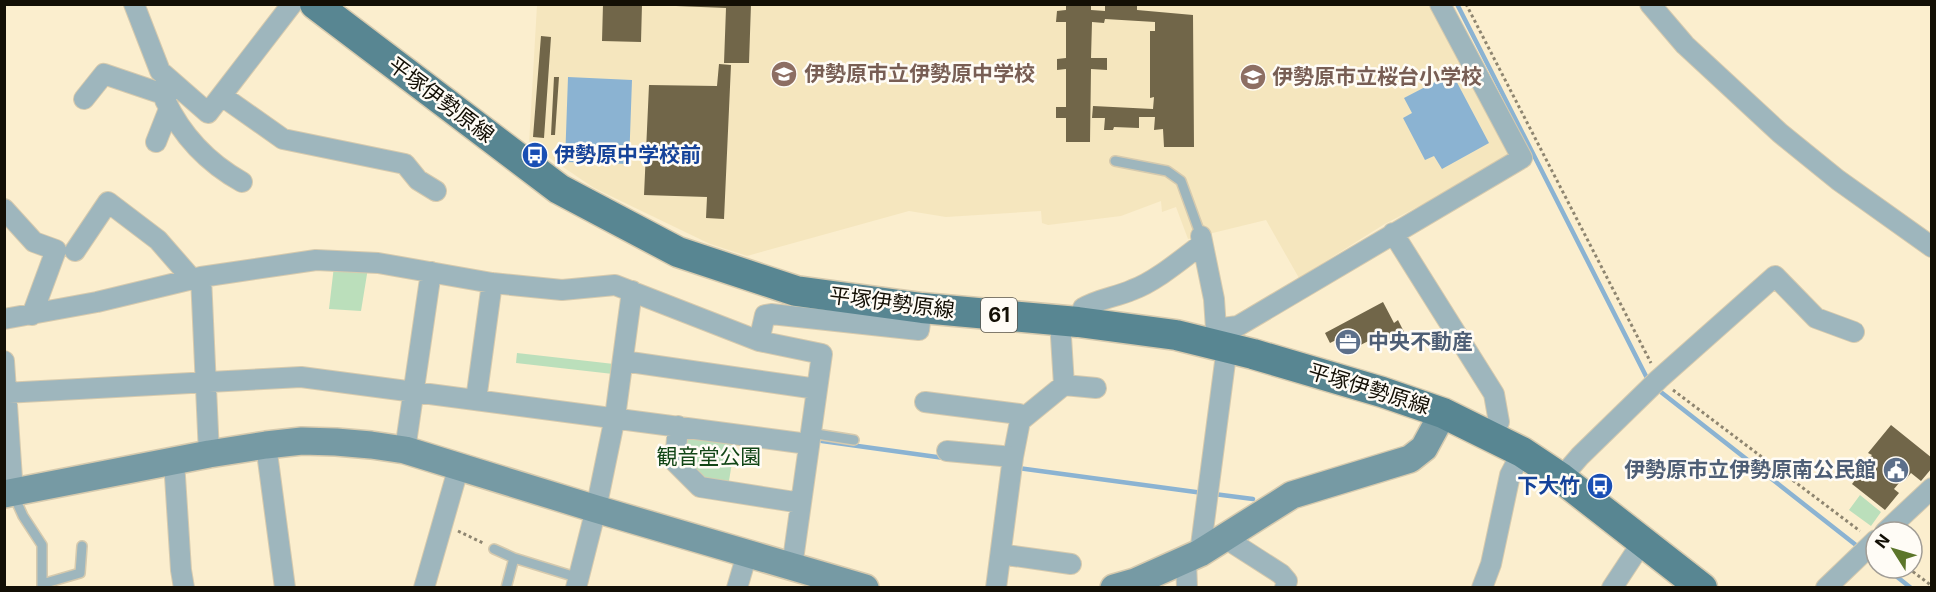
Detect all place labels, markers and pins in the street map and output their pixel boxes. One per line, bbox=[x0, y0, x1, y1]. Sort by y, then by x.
school or university icon: 伊勢原市立伊勢原中学校 bbox=[769, 59, 799, 89]
place label: 伊勢原市立伊勢原中学校 bbox=[804, 61, 1035, 86]
school or university icon: 伊勢原市立桜台小学校 bbox=[1238, 62, 1268, 92]
place label: 伊勢原市立桜台小学校 bbox=[1272, 64, 1482, 89]
bus stop icon: 伊勢原中学校前 bbox=[520, 140, 550, 170]
place label: 伊勢原中学校前 bbox=[554, 142, 701, 167]
office icon: 中央不動産 bbox=[1333, 327, 1363, 357]
place label: 中央不動産 bbox=[1368, 329, 1473, 354]
public building icon: 伊勢原市立伊勢原南公民館 bbox=[1881, 455, 1911, 485]
place label: 伊勢原市立伊勢原南公民館 bbox=[1624, 457, 1876, 482]
bus stop icon: 下大竹 bbox=[1585, 471, 1615, 501]
place label: 下大竹 bbox=[1517, 473, 1580, 498]

